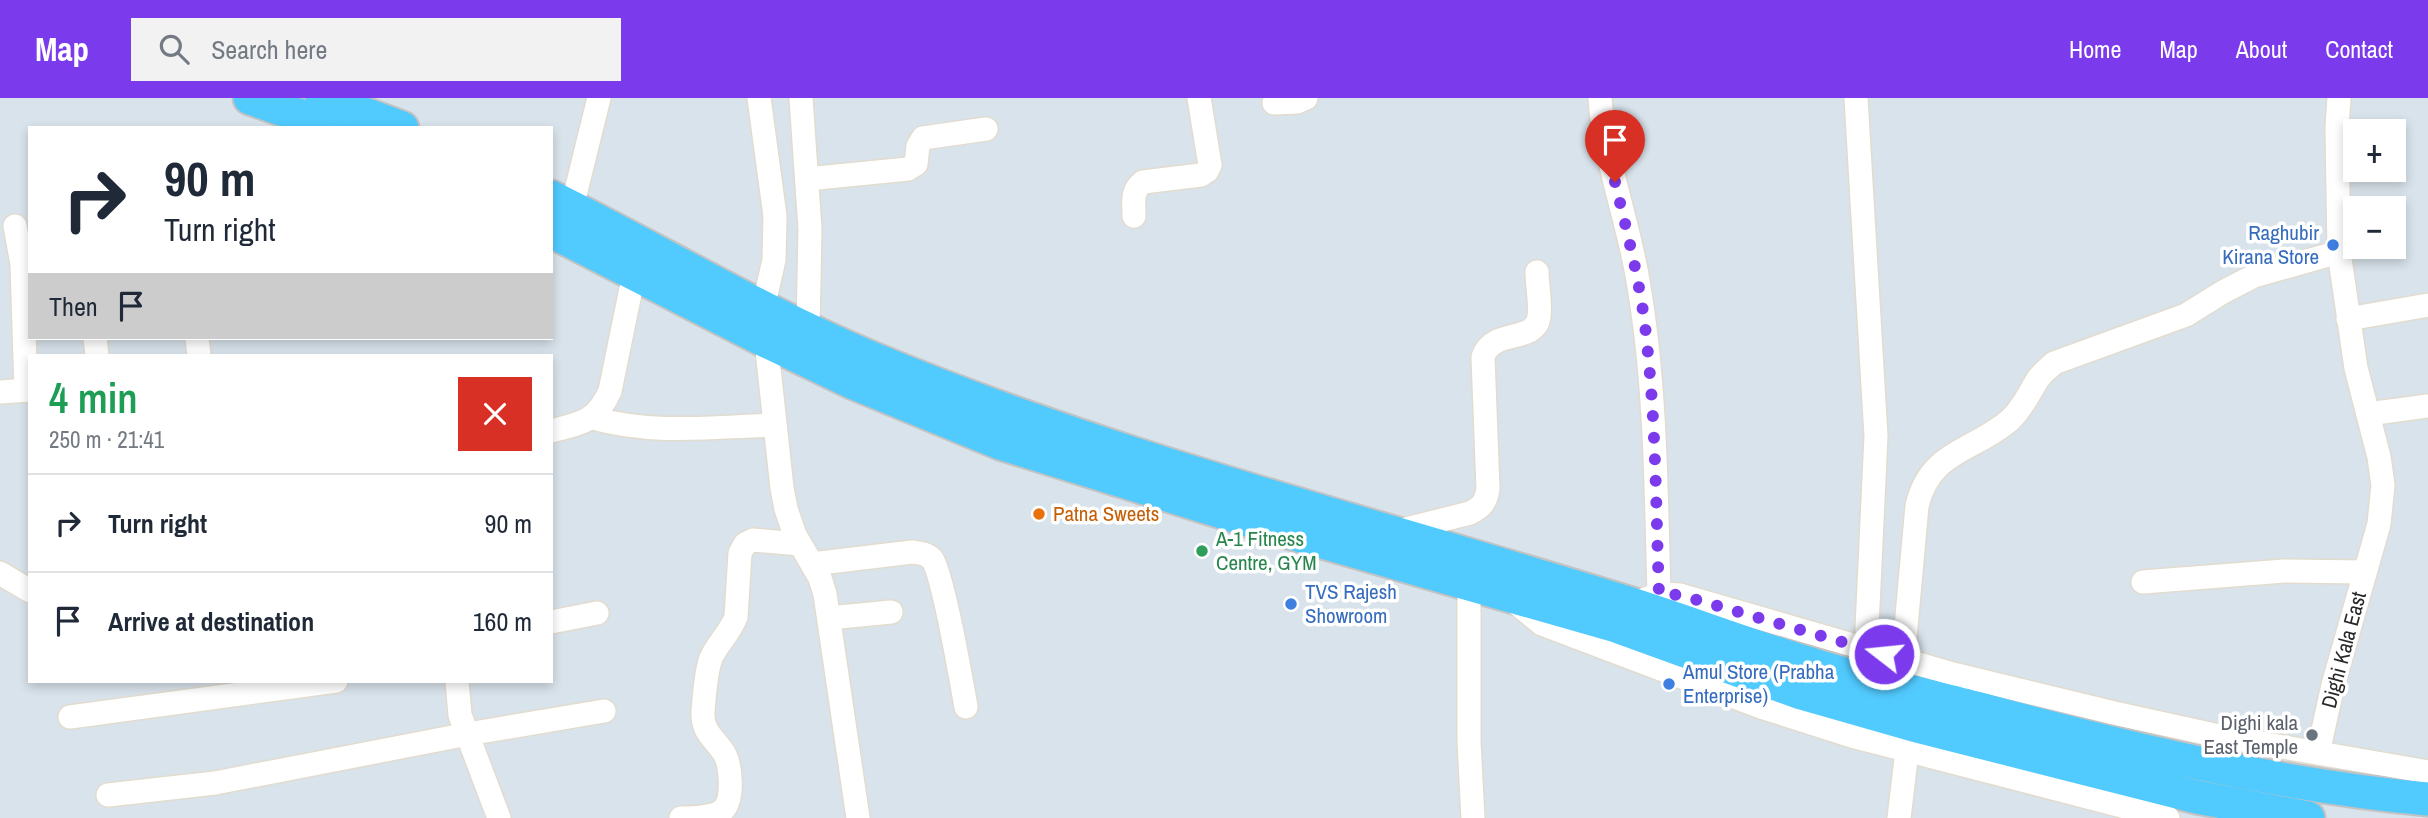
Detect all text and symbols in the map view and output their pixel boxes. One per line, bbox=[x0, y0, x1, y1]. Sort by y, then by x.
search box bbox=[131, 18, 621, 81]
text: Map bbox=[35, 27, 89, 71]
icon: search bbox=[155, 30, 193, 68]
text: Search here bbox=[211, 32, 327, 67]
text: Home bbox=[2069, 33, 2121, 65]
text: Map bbox=[2159, 33, 2198, 65]
text: About bbox=[2236, 33, 2287, 65]
text: Contact bbox=[2325, 33, 2393, 65]
pin bbox=[1585, 110, 1645, 182]
map controls bbox=[2343, 119, 2406, 259]
button: + bbox=[2343, 119, 2406, 182]
icon: arrive bbox=[1596, 121, 1634, 159]
text: 90 m bbox=[164, 145, 256, 211]
icon: right bbox=[49, 154, 140, 245]
button: − bbox=[2343, 196, 2406, 259]
text: Turn right bbox=[164, 208, 276, 251]
place label: Raghubir Kirana Store bbox=[2222, 218, 2319, 271]
marker: Raghubir Kirana Store bbox=[2325, 237, 2341, 253]
icon: arrive bbox=[112, 287, 150, 325]
text: Then bbox=[49, 289, 98, 324]
text: 4 min bbox=[49, 370, 138, 426]
button: close bbox=[458, 377, 532, 451]
text: 250 m · 21:41 bbox=[49, 424, 164, 455]
place label: Patna Sweets bbox=[1053, 499, 1159, 528]
icon: right bbox=[49, 504, 87, 542]
text: Turn right bbox=[108, 506, 207, 541]
text: 90 m bbox=[485, 506, 532, 541]
marker: Patna Sweets bbox=[1031, 506, 1047, 522]
place label: A-1 Fitness Centre, GYM bbox=[1215, 524, 1317, 577]
marker: A-1 Fitness Centre, GYM bbox=[1194, 543, 1210, 559]
place label: TVS Rajesh Showroom bbox=[1305, 577, 1397, 630]
street label: Dighi Kala East bbox=[2314, 588, 2373, 711]
marker: TVS Rajesh Showroom bbox=[1283, 596, 1299, 612]
icon: arrive bbox=[49, 602, 87, 640]
text: Arrive at destination bbox=[108, 604, 314, 639]
text: 160 m bbox=[473, 604, 532, 639]
position arrow bbox=[1847, 617, 1921, 691]
place label: Amul Store (Prabha Enterprise) bbox=[1682, 657, 1835, 710]
marker: Amul Store (Prabha Enterprise) bbox=[1661, 676, 1677, 692]
place label: Dighi kala East Temple bbox=[2204, 708, 2298, 761]
marker: Dighi kala East Temple bbox=[2304, 727, 2320, 743]

